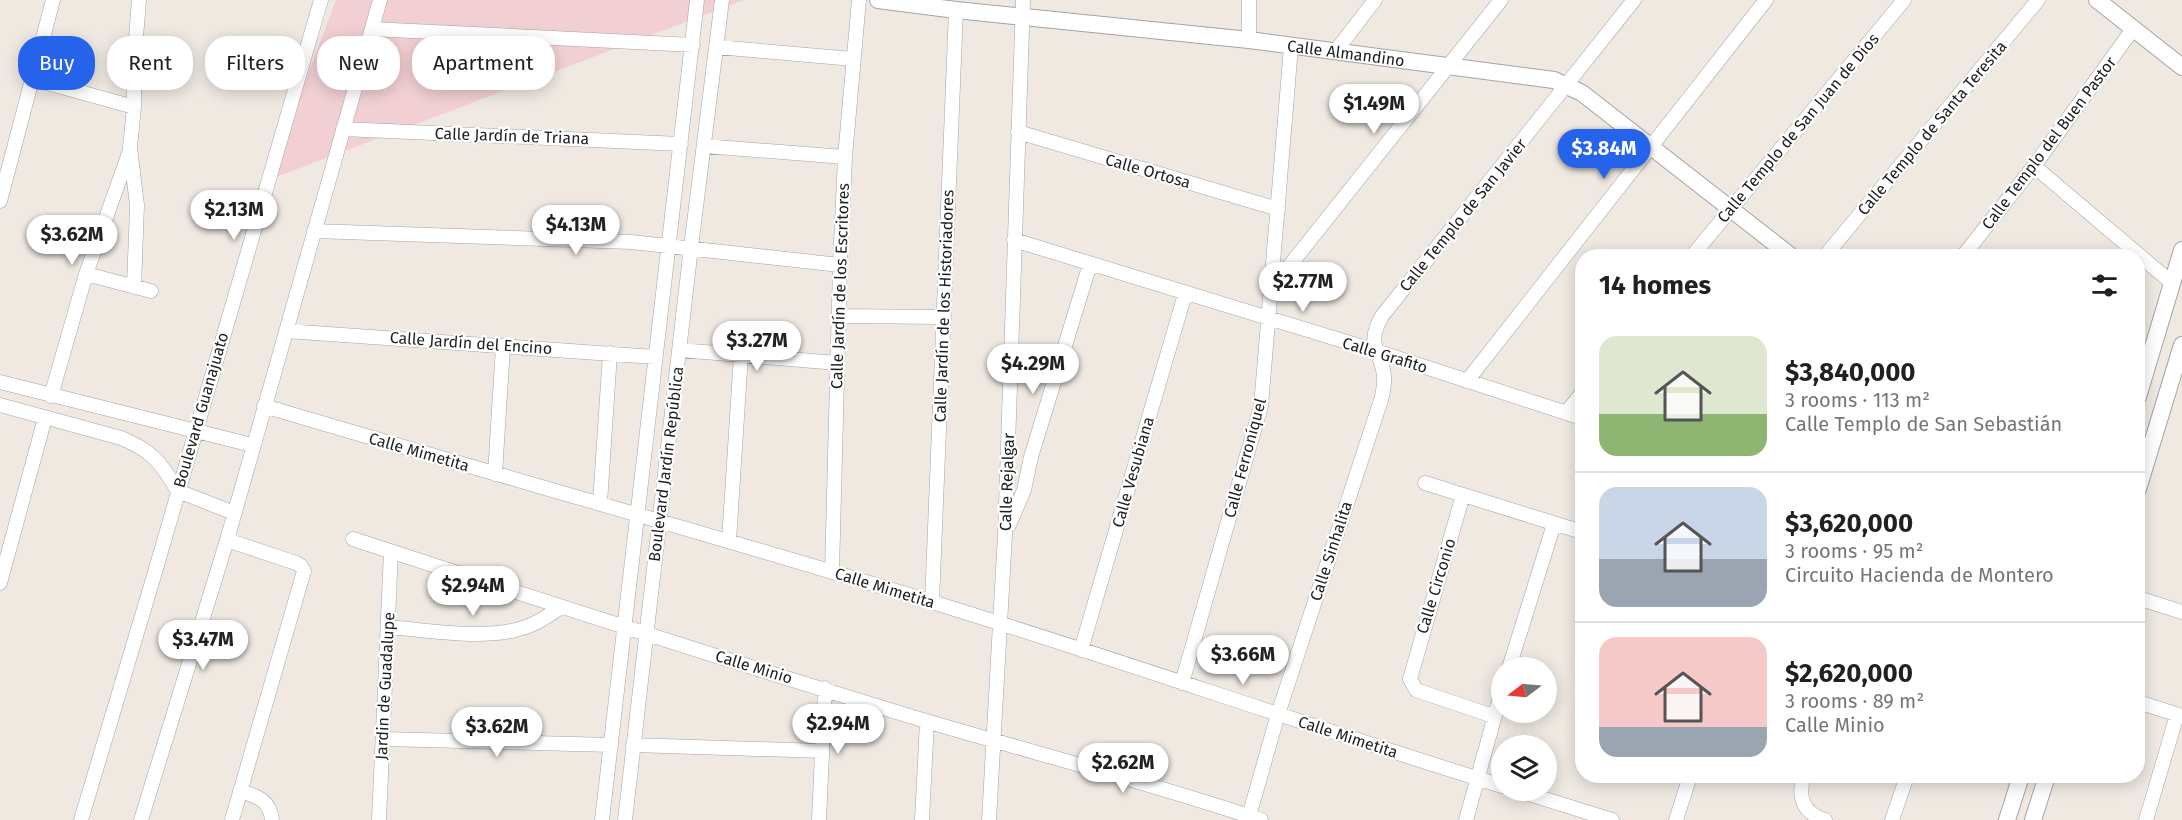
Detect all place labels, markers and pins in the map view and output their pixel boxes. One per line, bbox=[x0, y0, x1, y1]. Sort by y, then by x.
pin: $1.49M bbox=[1325, 84, 1423, 135]
pin: $3.84M bbox=[1555, 129, 1653, 180]
pin: $2.13M bbox=[185, 190, 283, 241]
pin: $4.13M bbox=[527, 205, 625, 256]
pin: $3.62M bbox=[23, 215, 121, 266]
pin: $2.77M bbox=[1254, 262, 1352, 313]
pin: $3.27M bbox=[708, 321, 806, 372]
pin: $4.29M bbox=[984, 344, 1082, 395]
pin: $2.94M bbox=[424, 566, 522, 617]
pin: $3.47M bbox=[154, 620, 252, 671]
pin: $3.66M bbox=[1194, 635, 1292, 686]
pin: $2.94M bbox=[789, 704, 887, 755]
pin: $3.62M bbox=[448, 707, 546, 758]
pin: $2.62M bbox=[1074, 743, 1172, 794]

